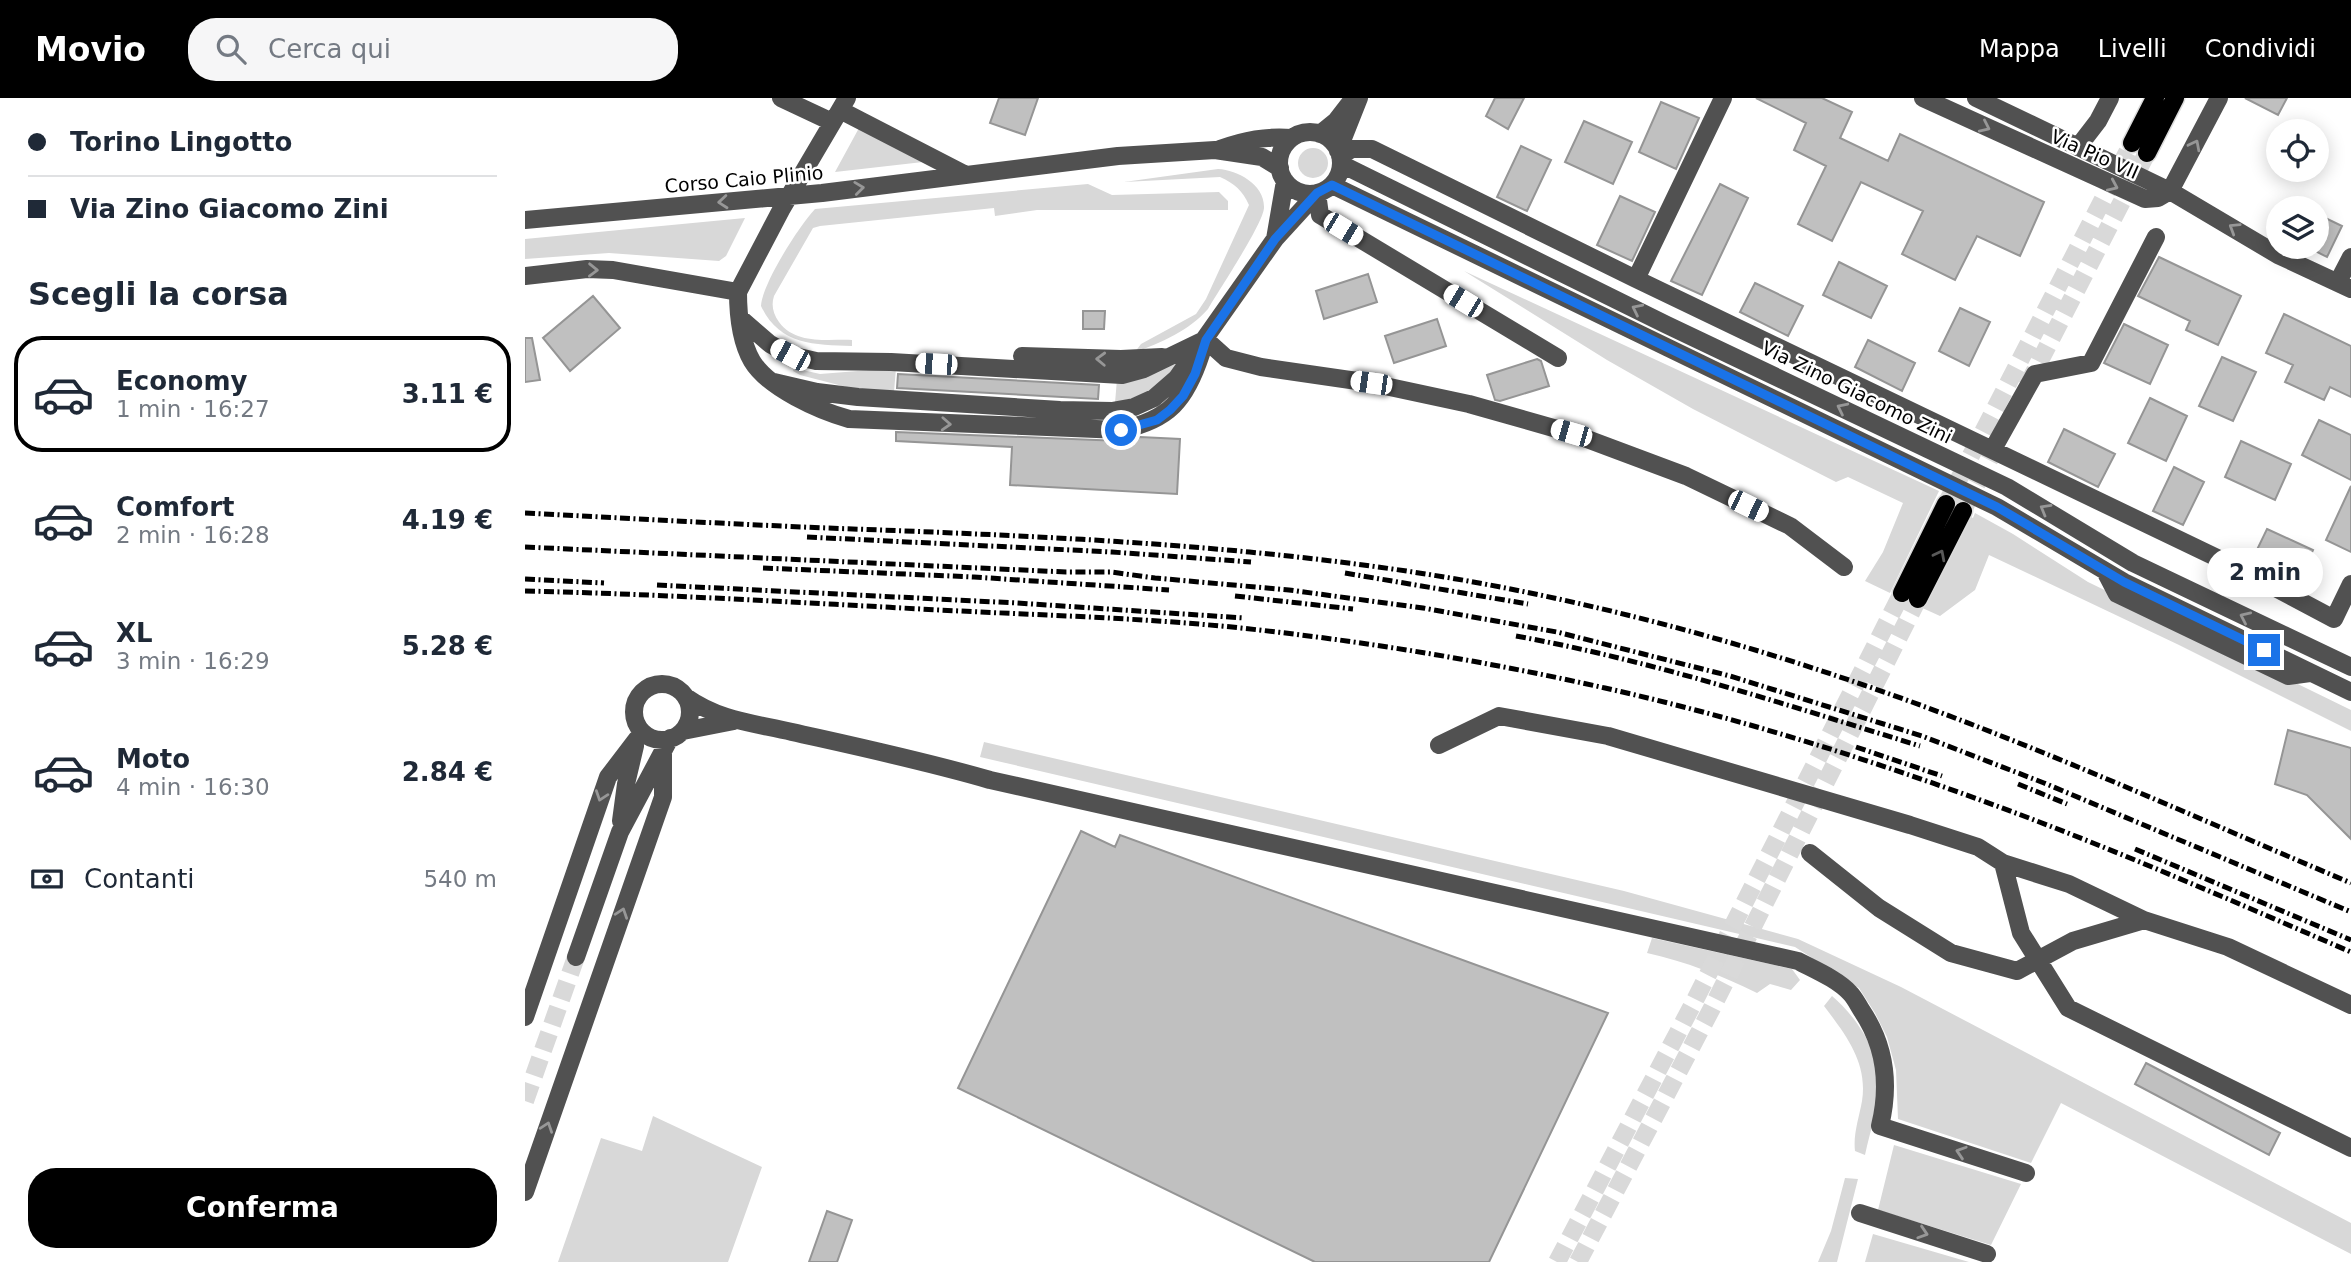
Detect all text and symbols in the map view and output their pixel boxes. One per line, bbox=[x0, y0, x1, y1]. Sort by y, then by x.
search box bbox=[188, 18, 678, 81]
text: Movio bbox=[35, 30, 146, 69]
icon: search bbox=[212, 30, 250, 68]
text: Cerca qui bbox=[268, 34, 391, 64]
text: Mappa bbox=[1979, 35, 2060, 63]
text: Livelli bbox=[2098, 35, 2167, 63]
text: Condividi bbox=[2205, 35, 2316, 63]
one-way arrow bbox=[1978, 119, 1990, 133]
map controls bbox=[2266, 119, 2329, 259]
button: locate bbox=[2266, 119, 2329, 182]
street label: Via Pio VII bbox=[2048, 125, 2142, 183]
text: Torino Lingotto bbox=[70, 127, 293, 157]
one-way arrow bbox=[2186, 140, 2200, 152]
street label: Corso Caio Plinio bbox=[664, 161, 824, 197]
one-way arrow bbox=[2106, 178, 2118, 192]
one-way arrow bbox=[853, 181, 865, 196]
text: Via Zino Giacomo Zini bbox=[70, 194, 389, 224]
one-way arrow bbox=[717, 194, 728, 209]
button: layers bbox=[2266, 196, 2329, 259]
car bbox=[1320, 209, 1367, 249]
one-way arrow bbox=[2228, 224, 2241, 237]
one-way arrow bbox=[588, 262, 599, 278]
text: Scegli la corsa bbox=[28, 275, 289, 313]
car bbox=[1440, 281, 1487, 321]
one-way arrow bbox=[1632, 304, 1644, 318]
car bbox=[767, 336, 814, 374]
street label: Via Zino Giacomo Zini bbox=[1758, 336, 1956, 448]
one-way arrow bbox=[1095, 351, 1106, 366]
car bbox=[915, 352, 958, 376]
icon: car bbox=[32, 363, 95, 426]
text: Economy bbox=[116, 366, 247, 396]
car bbox=[1349, 370, 1394, 396]
text: 3.11 € bbox=[402, 379, 493, 409]
text: 1 min · 16:27 bbox=[116, 396, 270, 422]
one-way arrow bbox=[1836, 402, 1849, 416]
route start bbox=[1105, 414, 1137, 446]
one-way arrow bbox=[941, 416, 952, 431]
car bbox=[1548, 417, 1595, 449]
car bbox=[1725, 487, 1772, 525]
icon: car bbox=[32, 489, 95, 552]
text: Comfort bbox=[116, 492, 234, 522]
one-way arrow bbox=[2040, 504, 2053, 517]
text: 4.19 € bbox=[402, 505, 493, 535]
text: 2 min · 16:28 bbox=[116, 522, 270, 548]
callout: 2 min bbox=[2206, 548, 2322, 598]
one-way arrow bbox=[1932, 550, 1946, 562]
text: 2 min bbox=[2229, 559, 2301, 585]
one-way arrow bbox=[2240, 611, 2252, 625]
icon: car bbox=[32, 615, 95, 678]
text: XL bbox=[116, 618, 153, 648]
text: 5.28 € bbox=[402, 631, 493, 661]
route end bbox=[2248, 634, 2280, 666]
text: 3 min · 16:29 bbox=[116, 648, 270, 674]
icon: car bbox=[32, 741, 95, 804]
text: Moto bbox=[116, 744, 190, 774]
text: 2.84 € bbox=[402, 757, 493, 787]
text: 4 min · 16:30 bbox=[116, 774, 270, 800]
one-way arrow bbox=[595, 790, 609, 802]
icon: cash bbox=[28, 860, 66, 898]
text: Contanti bbox=[84, 864, 195, 894]
text: 540 m bbox=[423, 866, 497, 892]
one-way arrow bbox=[614, 907, 628, 919]
one-way arrow bbox=[539, 1122, 553, 1134]
one-way arrow bbox=[1956, 1146, 1968, 1161]
button: Conferma bbox=[28, 1168, 497, 1248]
one-way arrow bbox=[1917, 1225, 1929, 1240]

